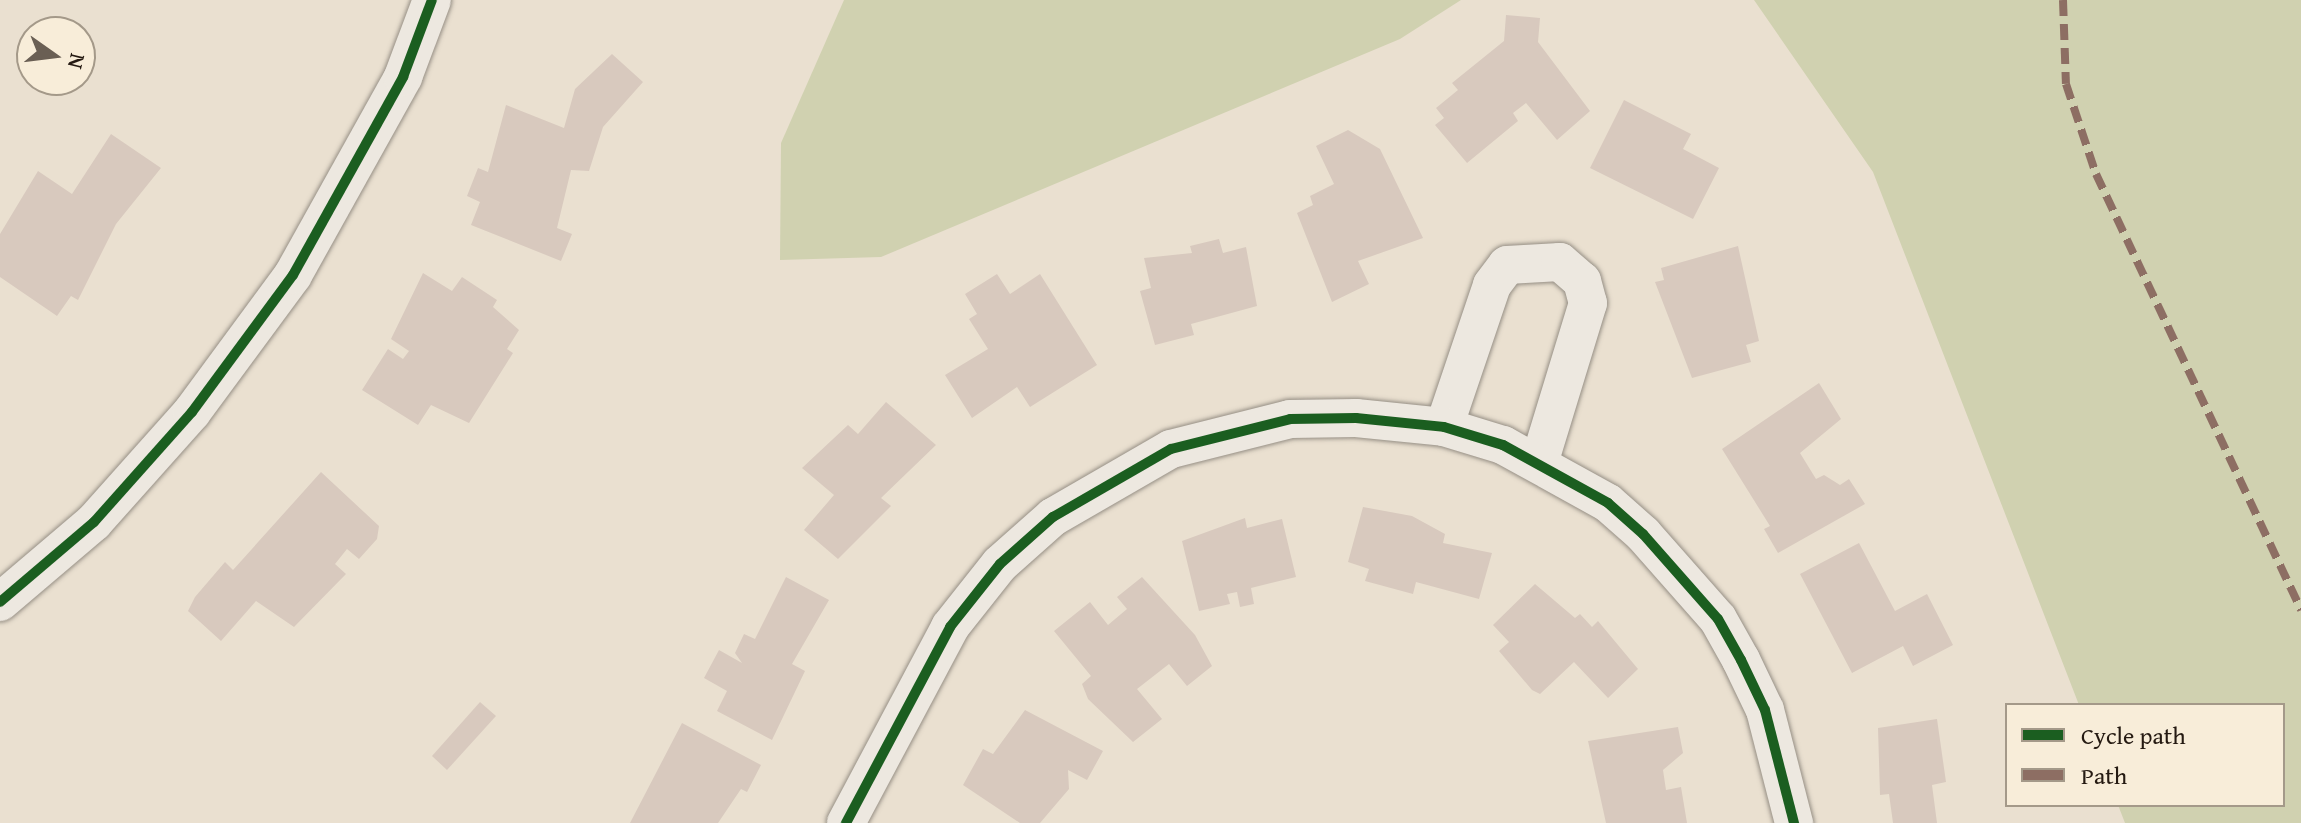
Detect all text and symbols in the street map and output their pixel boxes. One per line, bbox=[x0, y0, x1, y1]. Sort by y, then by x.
north arrow bbox=[16, 16, 96, 96]
text: N bbox=[60, 50, 95, 72]
legend bbox=[2005, 703, 2285, 807]
text: Cycle path bbox=[2081, 718, 2186, 753]
text: Path bbox=[2081, 758, 2127, 793]

